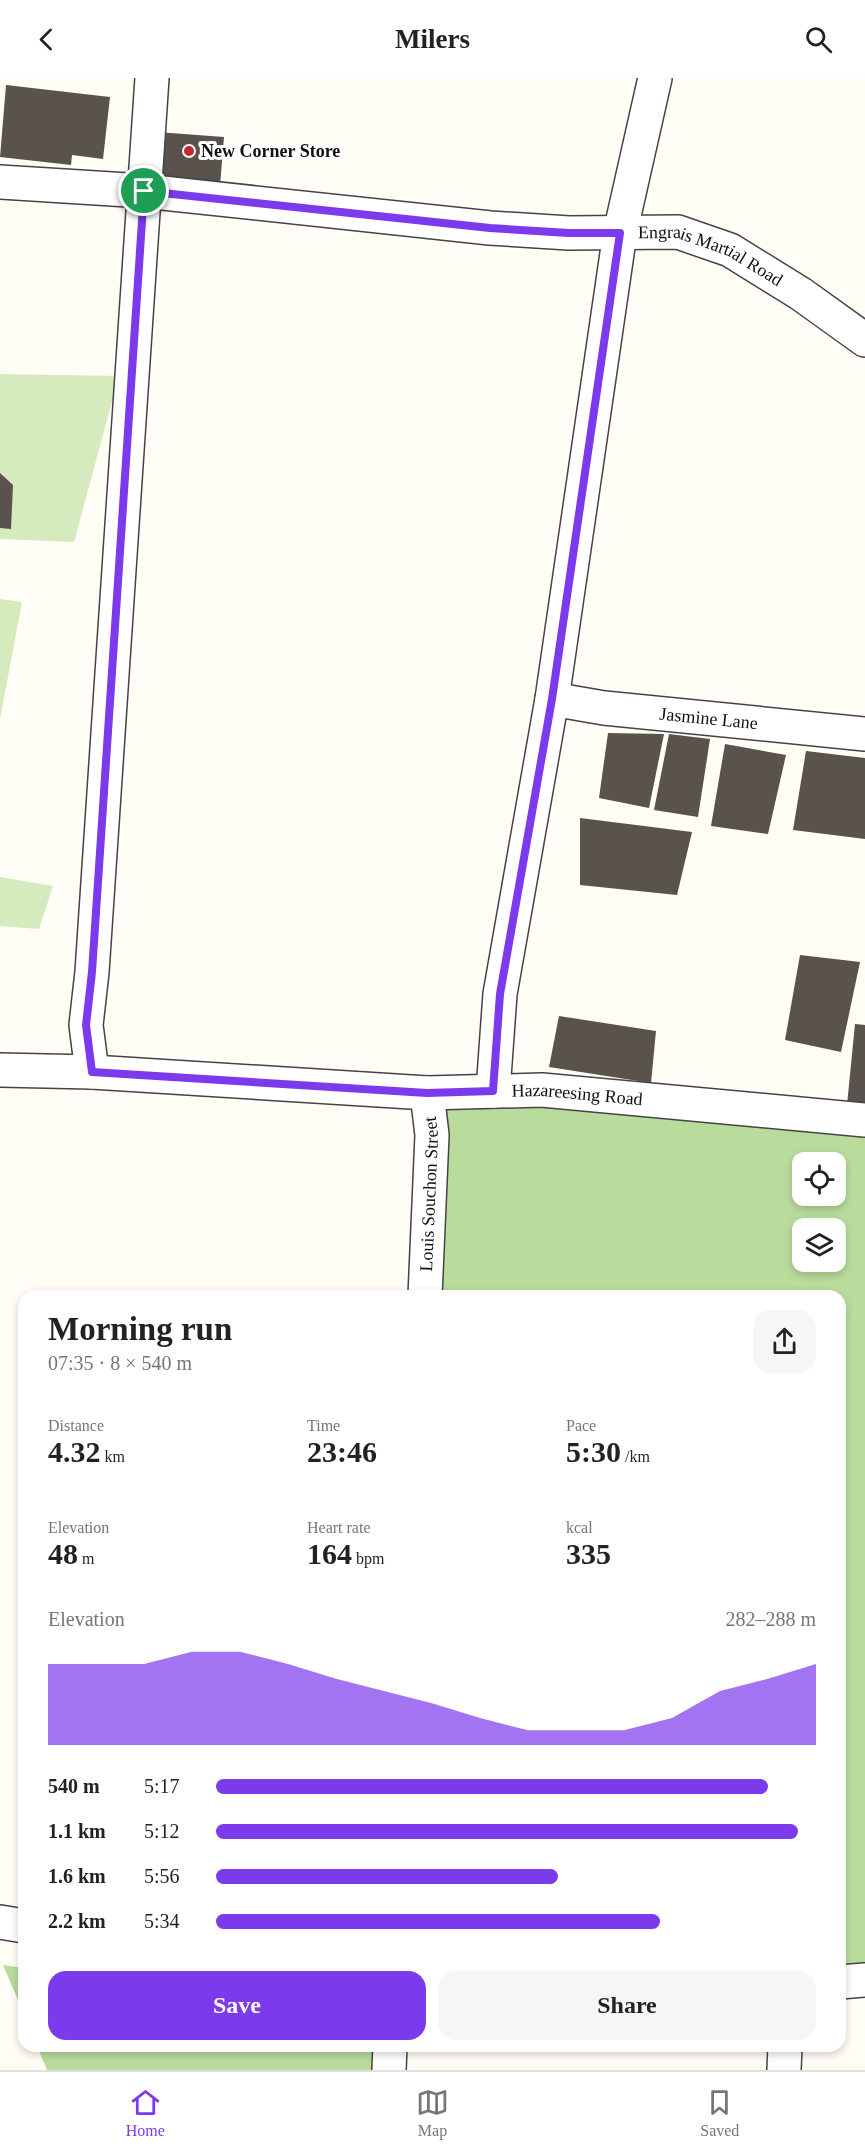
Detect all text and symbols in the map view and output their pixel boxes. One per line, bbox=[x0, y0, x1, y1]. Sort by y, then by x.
icon: back bbox=[30, 23, 63, 56]
icon: search bbox=[802, 23, 835, 56]
text: Milers bbox=[395, 24, 470, 54]
place label: New Corner Store bbox=[201, 141, 340, 161]
marker: New Corner Store bbox=[182, 144, 196, 158]
pin bbox=[118, 165, 169, 216]
icon: arrive bbox=[127, 174, 160, 207]
street label: Engrais Martial Road bbox=[638, 222, 786, 290]
street label: Jasmine Lane bbox=[659, 704, 759, 733]
street label: Hazareesing Road bbox=[511, 1080, 644, 1109]
street label: Louis Souchon Street bbox=[416, 1116, 442, 1272]
map controls bbox=[792, 1152, 846, 1272]
button: locate bbox=[792, 1152, 846, 1206]
button: layers bbox=[792, 1218, 846, 1272]
button: share bbox=[753, 1310, 816, 1373]
text: Morning run bbox=[48, 1311, 232, 1347]
text: 07:35 · 8 × 540 m bbox=[48, 1352, 192, 1374]
text: Distance bbox=[48, 1417, 104, 1434]
text: Time bbox=[307, 1417, 340, 1434]
text: Pace bbox=[566, 1417, 596, 1434]
text: 4.32 bbox=[48, 1435, 101, 1468]
text: 23:46 bbox=[307, 1435, 377, 1468]
text: 5:30 bbox=[566, 1435, 621, 1468]
text: km bbox=[101, 1448, 125, 1465]
text: /km bbox=[621, 1448, 650, 1465]
text: Elevation bbox=[48, 1519, 109, 1536]
text: Heart rate bbox=[307, 1519, 371, 1536]
text: kcal bbox=[566, 1519, 593, 1536]
text: 48 bbox=[48, 1537, 78, 1570]
text: 164 bbox=[307, 1537, 352, 1570]
text: 335 bbox=[566, 1537, 611, 1570]
text: m bbox=[78, 1550, 94, 1567]
text: bpm bbox=[352, 1550, 384, 1567]
text: Elevation bbox=[48, 1608, 125, 1630]
text: 282–288 m bbox=[725, 1608, 816, 1630]
text: 540 m bbox=[48, 1775, 100, 1797]
text: 5:17 bbox=[144, 1775, 180, 1797]
text: 1.1 km bbox=[48, 1820, 106, 1842]
text: 5:12 bbox=[144, 1820, 180, 1842]
text: 1.6 km bbox=[48, 1865, 106, 1887]
text: 5:56 bbox=[144, 1865, 180, 1887]
text: 2.2 km bbox=[48, 1910, 106, 1932]
text: 5:34 bbox=[144, 1910, 180, 1932]
button: Save bbox=[48, 1971, 426, 2040]
button: Share bbox=[438, 1971, 816, 2040]
tab: Home bbox=[126, 2086, 165, 2140]
tab: Map bbox=[416, 2086, 449, 2140]
tab: Saved bbox=[700, 2086, 739, 2140]

